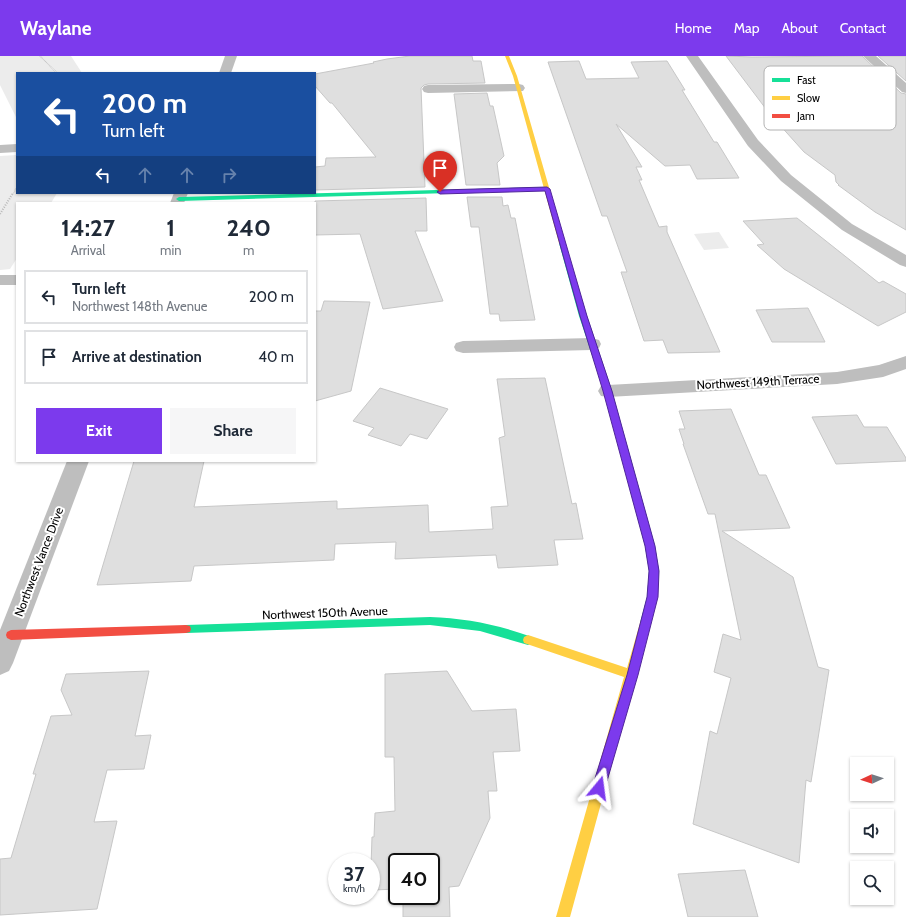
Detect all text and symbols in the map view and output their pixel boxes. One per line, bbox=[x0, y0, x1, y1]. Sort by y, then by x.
text: Waylane bbox=[20, 17, 92, 40]
text: Home bbox=[675, 19, 712, 37]
text: Map bbox=[734, 19, 759, 37]
text: About bbox=[781, 19, 818, 37]
text: Contact bbox=[840, 19, 886, 37]
legend bbox=[764, 66, 896, 130]
text: Fast bbox=[797, 73, 816, 87]
text: 200 m bbox=[102, 86, 187, 120]
icon: left bbox=[36, 88, 88, 140]
text: Slow bbox=[797, 91, 820, 105]
text: Jam bbox=[796, 109, 815, 123]
text: Turn left bbox=[102, 120, 165, 142]
pin bbox=[423, 151, 457, 192]
icon: arrive bbox=[429, 157, 451, 179]
icon: left bbox=[92, 164, 114, 186]
icon: ahead bbox=[134, 164, 156, 186]
icon: ahead bbox=[176, 164, 198, 186]
icon: right bbox=[218, 164, 240, 186]
text: 14:27 bbox=[61, 213, 115, 242]
text: 1 bbox=[166, 213, 175, 242]
text: 240 bbox=[226, 213, 271, 242]
text: Arrival bbox=[71, 242, 105, 258]
text: min bbox=[160, 242, 181, 258]
text: m bbox=[243, 242, 254, 258]
text: Turn left bbox=[72, 280, 126, 298]
icon: left bbox=[38, 286, 60, 308]
text: 200 m bbox=[249, 288, 294, 306]
text: Northwest 148th Avenue bbox=[72, 298, 207, 314]
icon: arrive bbox=[38, 346, 60, 368]
text: Arrive at destination bbox=[72, 348, 202, 366]
text: 40 m bbox=[258, 348, 294, 366]
street label: Northwest 149th Terrace bbox=[696, 371, 820, 392]
button: Exit bbox=[36, 408, 162, 454]
button: Share bbox=[170, 408, 296, 454]
street label: Northwest Vance Drive bbox=[11, 505, 66, 619]
street label: Northwest 150th Avenue bbox=[262, 603, 388, 622]
north arrow bbox=[850, 757, 894, 801]
map controls bbox=[850, 757, 894, 905]
position arrow bbox=[578, 767, 620, 809]
button: sound bbox=[850, 809, 894, 853]
speed limit sign: 40 bbox=[388, 853, 440, 905]
button: search bbox=[850, 861, 894, 905]
text: 37 bbox=[344, 862, 364, 886]
text: km/h bbox=[343, 882, 365, 895]

